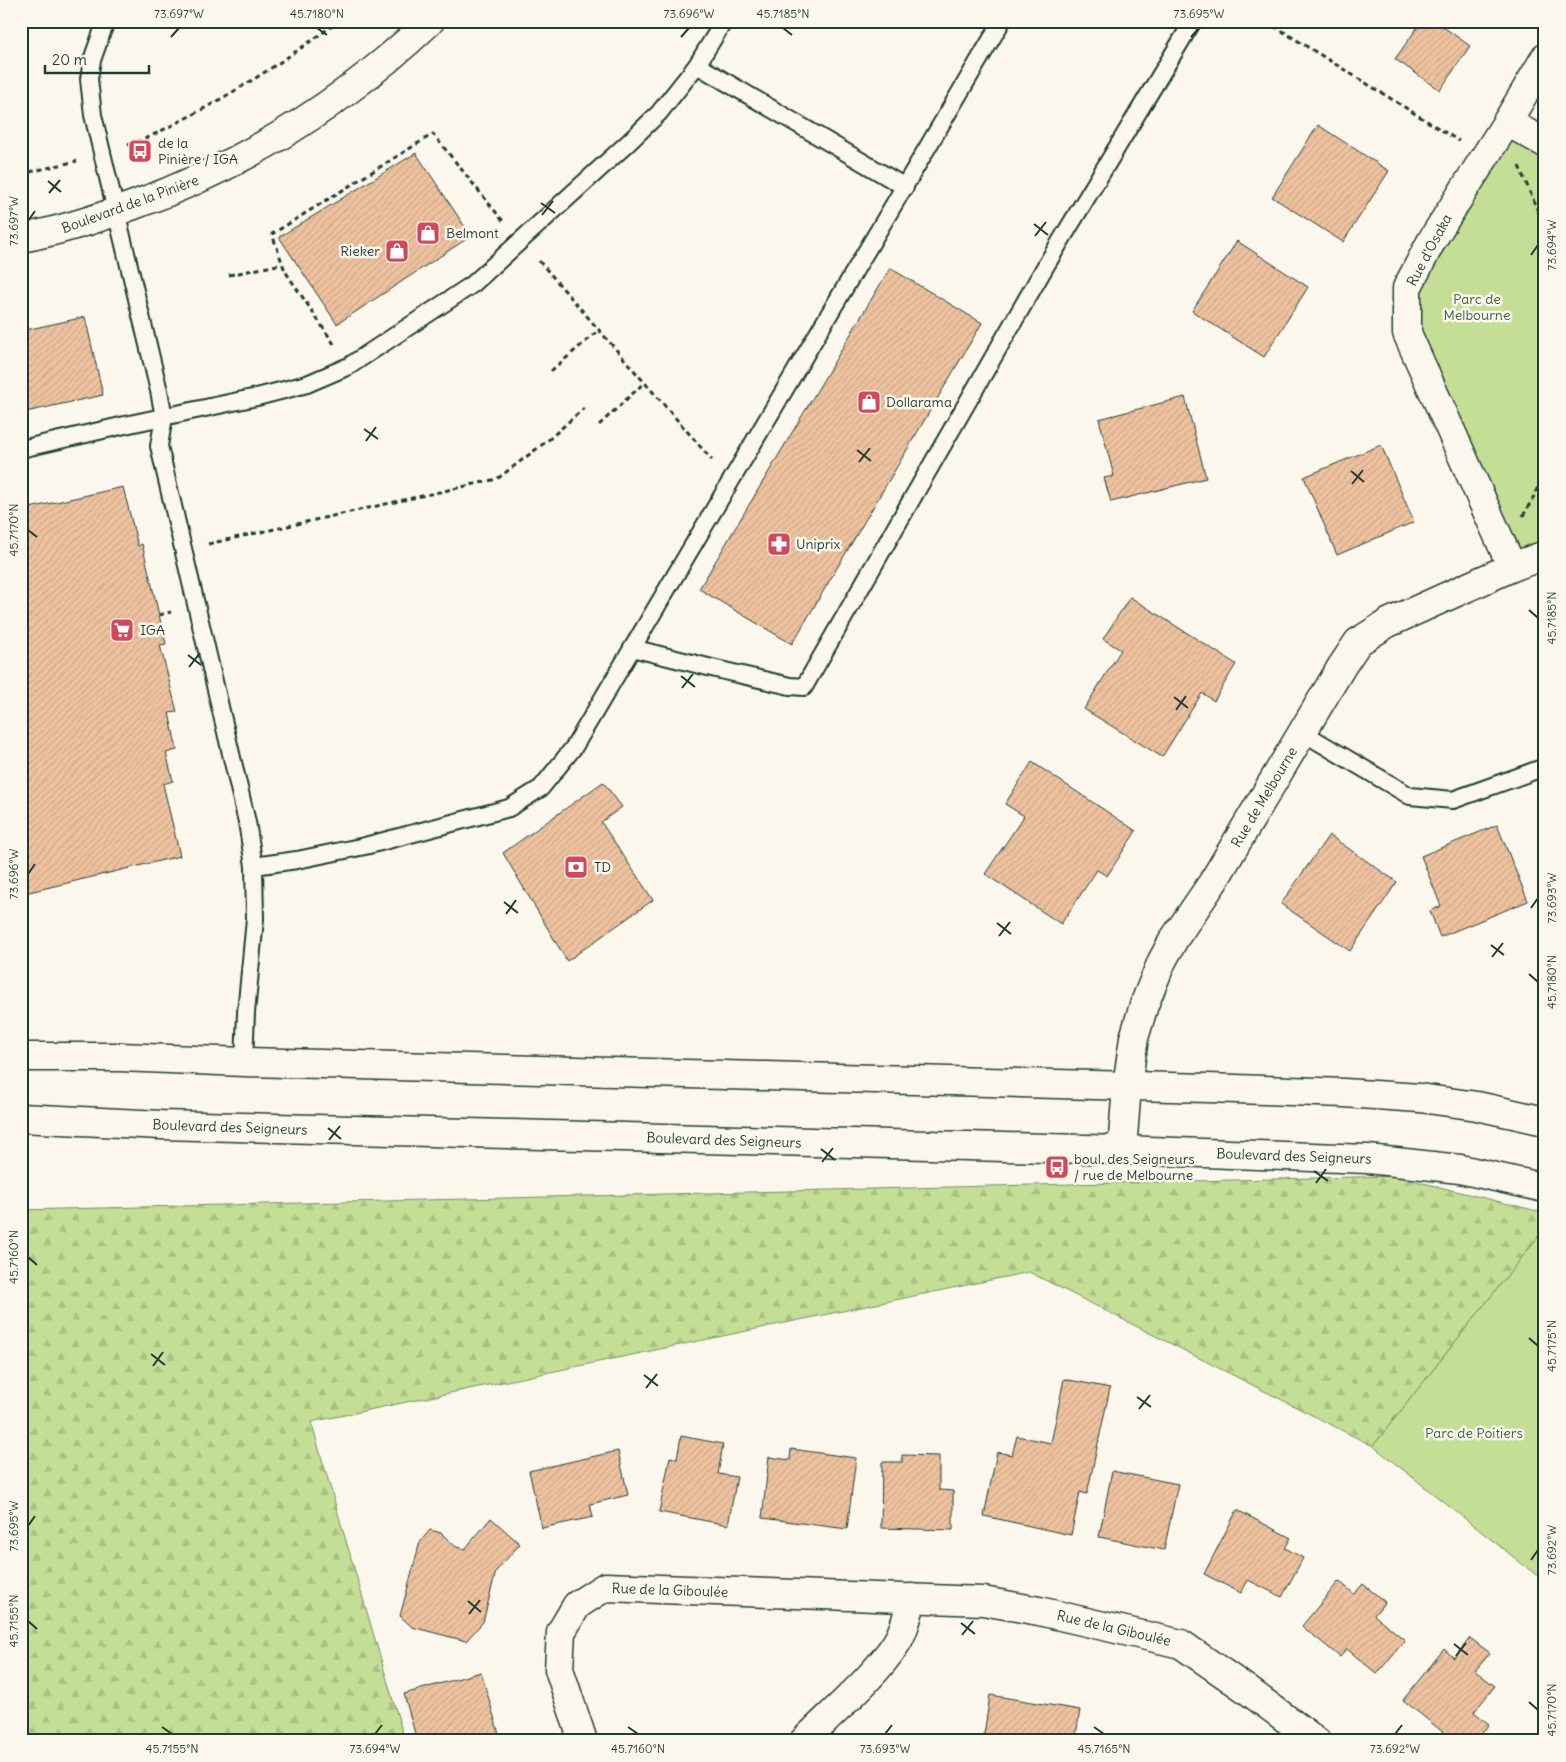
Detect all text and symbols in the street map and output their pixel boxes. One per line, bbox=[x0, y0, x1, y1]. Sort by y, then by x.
text: 73.697°W bbox=[154, 6, 204, 21]
text: 45.7180°N bbox=[290, 6, 344, 21]
text: 73.696°W bbox=[664, 6, 715, 21]
text: 45.7185°N bbox=[756, 6, 810, 21]
text: 73.695°W bbox=[1174, 6, 1224, 21]
scale bar bbox=[45, 42, 149, 74]
text: 20 m bbox=[52, 50, 87, 69]
place label: de la Pinière / IGA bbox=[158, 134, 238, 168]
bus stop icon: de la Pinière / IGA bbox=[127, 138, 153, 164]
street label: Boulevard de la Pinière bbox=[59, 171, 201, 237]
text: 73.697°W bbox=[6, 196, 21, 246]
street label: Rue d'Osaka bbox=[1403, 211, 1455, 289]
text: 73.694°W bbox=[1544, 219, 1559, 270]
shop icon: Belmont bbox=[415, 220, 441, 246]
place label: Belmont bbox=[446, 224, 499, 242]
shop icon: Rieker bbox=[384, 238, 410, 264]
place label: Rieker bbox=[340, 242, 380, 260]
park label: Parc de Melbourne bbox=[1443, 290, 1511, 324]
shop icon: Dollarama bbox=[856, 389, 882, 415]
place label: Dollarama bbox=[886, 393, 952, 411]
text: 45.7170°N bbox=[6, 503, 21, 557]
pharmacy icon: Uniprix bbox=[766, 531, 792, 557]
place label: Uniprix bbox=[796, 535, 841, 553]
text: 45.7185°N bbox=[1544, 591, 1559, 645]
supermarket icon: IGA bbox=[109, 617, 135, 643]
place label: IGA bbox=[140, 621, 165, 639]
street label: Rue de Melbourne bbox=[1227, 744, 1301, 850]
text: 73.696°W bbox=[6, 848, 21, 899]
bank icon: TD bbox=[563, 854, 589, 880]
place label: TD bbox=[594, 858, 611, 876]
text: 73.693°W bbox=[1544, 873, 1559, 923]
text: 45.7180°N bbox=[1544, 955, 1559, 1009]
street label: Boulevard des Seigneurs bbox=[152, 1115, 308, 1139]
street label: Boulevard des Seigneurs bbox=[646, 1128, 802, 1152]
street label: Boulevard des Seigneurs bbox=[1216, 1144, 1372, 1168]
place label: boul. des Seigneurs / rue de Melbourne bbox=[1074, 1150, 1195, 1184]
bus stop icon: boul. des Seigneurs / rue de Melbourne bbox=[1044, 1154, 1070, 1180]
text: 45.7160°N bbox=[6, 1230, 21, 1284]
text: 45.7175°N bbox=[1544, 1320, 1559, 1372]
park label: Parc de Poitiers bbox=[1425, 1424, 1523, 1442]
text: 73.695°W bbox=[6, 1501, 21, 1551]
text: 73.692°W bbox=[1544, 1525, 1559, 1575]
street label: Rue de la Giboulée bbox=[611, 1579, 729, 1601]
text: 45.7155°N bbox=[6, 1594, 21, 1648]
street label: Rue de la Giboulée bbox=[1055, 1606, 1173, 1650]
text: 45.7170°N bbox=[1544, 1683, 1559, 1737]
text: 45.7155°N bbox=[145, 1741, 199, 1756]
text: 73.694°W bbox=[350, 1741, 401, 1756]
text: 45.7160°N bbox=[611, 1741, 665, 1756]
text: 73.693°W bbox=[860, 1741, 910, 1756]
text: 45.7165°N bbox=[1077, 1741, 1131, 1756]
text: 73.692°W bbox=[1370, 1741, 1420, 1756]

